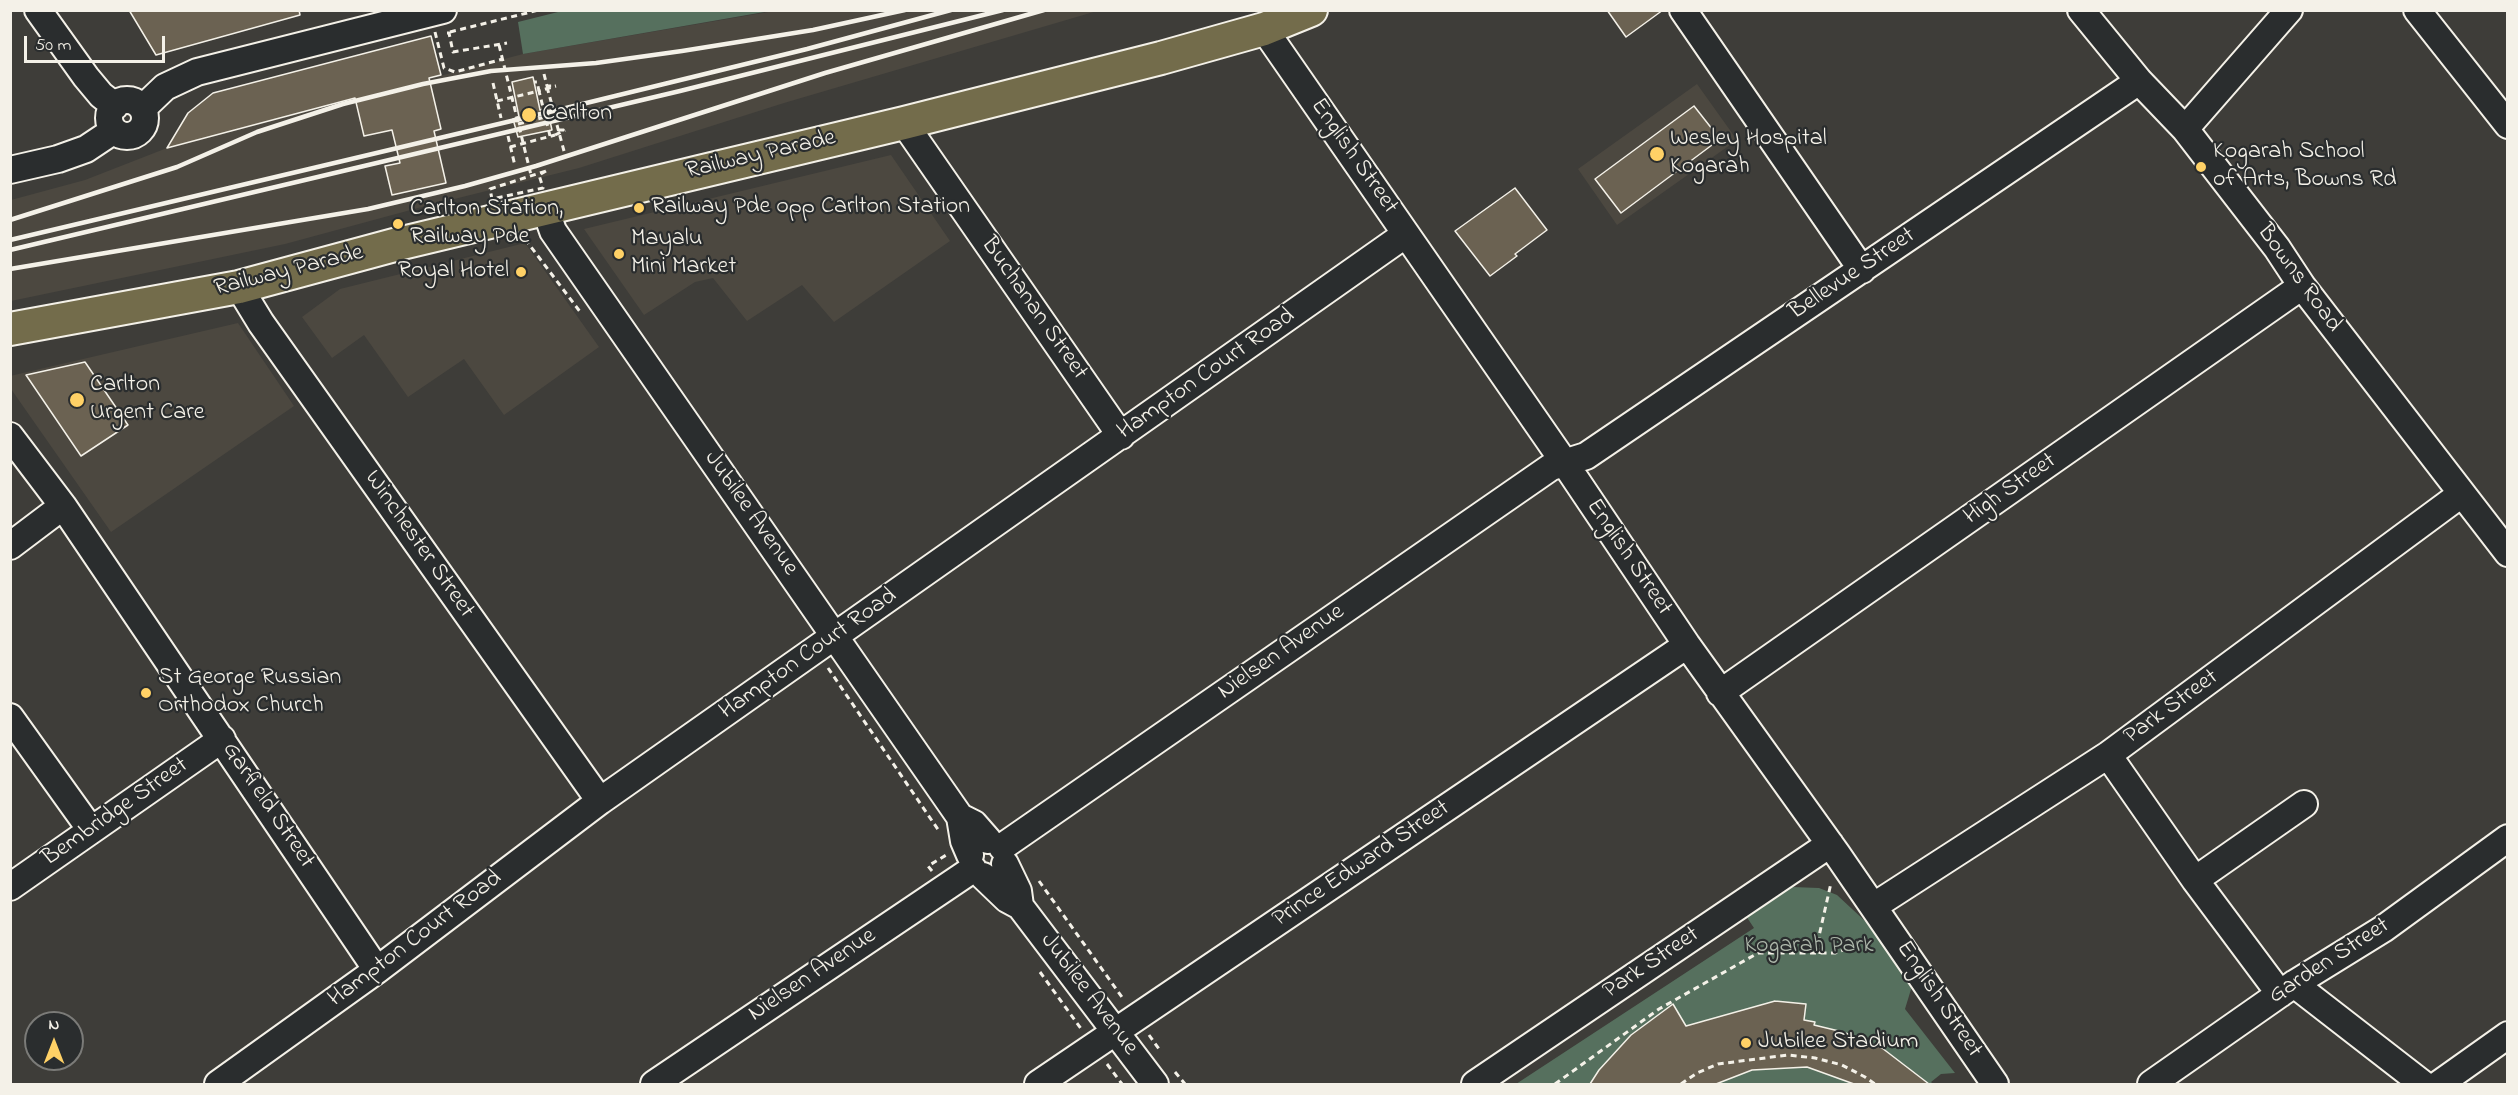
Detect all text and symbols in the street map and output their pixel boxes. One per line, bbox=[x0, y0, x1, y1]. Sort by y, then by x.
scale bar bbox=[27, 24, 168, 62]
text: 50 m bbox=[35, 33, 72, 59]
street label: English Street bbox=[1303, 94, 1403, 220]
place label: Carlton bbox=[542, 101, 612, 129]
marker: Carlton bbox=[520, 106, 538, 124]
street label: Railway Parade bbox=[683, 125, 839, 187]
place label: Wesley Hospital Kogarah bbox=[1670, 126, 1827, 182]
place label: Kogarah School of Arts, Bowns Rd bbox=[2213, 139, 2396, 195]
marker: Wesley Hospital Kogarah bbox=[1648, 145, 1666, 163]
marker: Kogarah School of Arts, Bowns Rd bbox=[2194, 160, 2208, 174]
place label: Railway Pde opp Carlton Station bbox=[651, 194, 970, 222]
place label: Carlton Station, Railway Pde bbox=[410, 196, 563, 252]
marker: Railway Pde opp Carlton Station bbox=[632, 201, 646, 215]
marker: Carlton Station, Railway Pde bbox=[391, 217, 405, 231]
street label: Bowns Road bbox=[2249, 219, 2347, 339]
street label: Bellevue Street bbox=[1784, 222, 1922, 328]
place label: Mayalu Mini Market bbox=[631, 226, 736, 282]
street label: Buchanan Street bbox=[973, 232, 1093, 386]
street label: Railway Parade bbox=[211, 240, 367, 304]
marker: Mayalu Mini Market bbox=[612, 247, 626, 261]
place label: Royal Hotel bbox=[398, 258, 509, 286]
marker: Royal Hotel bbox=[514, 265, 528, 279]
street label: Hampton Court Road bbox=[1113, 303, 1301, 447]
place label: Carlton Urgent Care bbox=[90, 372, 204, 428]
marker: Carlton Urgent Care bbox=[68, 391, 86, 409]
street label: Jubilee Avenue bbox=[696, 446, 804, 582]
street label: High Street bbox=[1959, 448, 2063, 532]
street label: Winchester Street bbox=[356, 466, 480, 624]
street label: English Street bbox=[1578, 494, 1678, 622]
street label: Hampton Court Road bbox=[715, 583, 903, 727]
street label: Nielsen Avenue bbox=[1213, 599, 1351, 707]
street label: Park Street bbox=[2119, 664, 2225, 752]
place label: St George Russian Orthodox Church bbox=[158, 665, 341, 721]
marker: St George Russian Orthodox Church bbox=[139, 686, 153, 700]
street label: Garfield Street bbox=[214, 738, 320, 874]
street label: Bembridge Street bbox=[38, 752, 194, 874]
street label: Prince Edward Street bbox=[1268, 795, 1456, 935]
street label: Hampton Court Road bbox=[323, 865, 509, 1015]
street label: Garden Street bbox=[2264, 912, 2396, 1012]
street label: Park Street bbox=[1598, 921, 1706, 1007]
street label: Nielsen Avenue bbox=[744, 923, 882, 1029]
street label: Jubilee Avenue bbox=[1033, 928, 1143, 1062]
park label: Kogarah Park bbox=[1744, 933, 1874, 961]
street label: English Street bbox=[1888, 936, 1988, 1064]
north arrow bbox=[24, 1011, 84, 1071]
text: N bbox=[49, 1013, 59, 1037]
place label: Jubilee Stadium bbox=[1758, 1029, 1918, 1057]
marker: Jubilee Stadium bbox=[1739, 1036, 1753, 1050]

